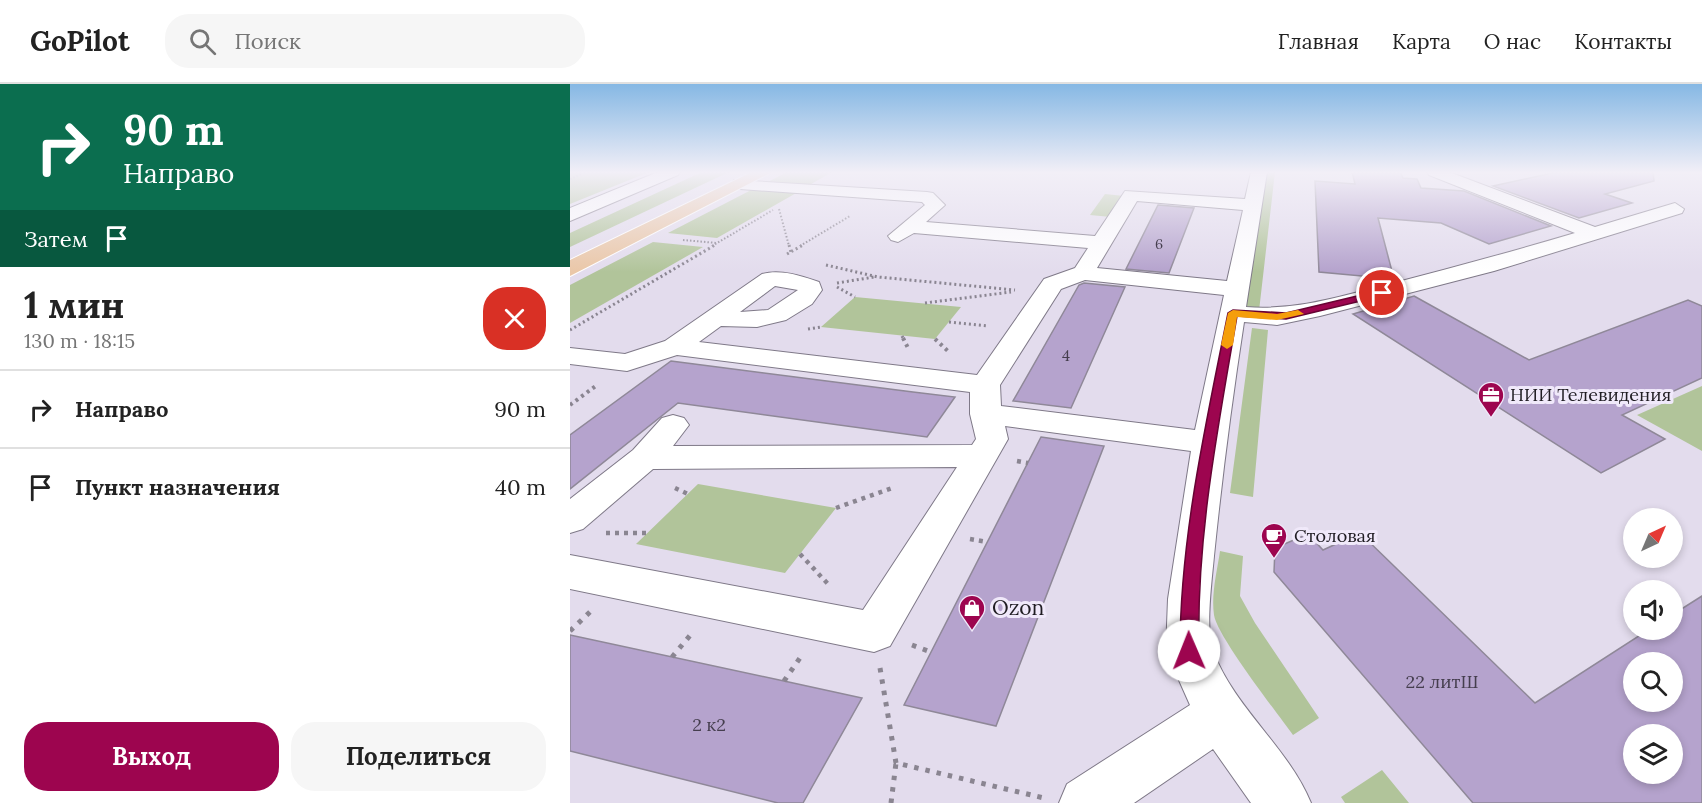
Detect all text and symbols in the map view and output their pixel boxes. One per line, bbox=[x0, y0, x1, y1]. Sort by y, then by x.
search box bbox=[165, 14, 585, 68]
text: GoPilot bbox=[30, 23, 129, 59]
icon: search bbox=[186, 25, 219, 58]
text: Поиск bbox=[234, 27, 301, 55]
text: Главная bbox=[1278, 28, 1359, 55]
text: Карта bbox=[1392, 28, 1451, 55]
text: О нас bbox=[1484, 28, 1541, 55]
text: Контакты bbox=[1574, 28, 1672, 55]
text: 90 m bbox=[123, 103, 224, 157]
icon: right bbox=[24, 108, 102, 186]
text: Направо bbox=[123, 156, 234, 190]
icon: arrive bbox=[100, 222, 133, 255]
text: Затем bbox=[24, 225, 88, 253]
house number: 6 bbox=[1155, 235, 1163, 253]
pin bbox=[1356, 267, 1407, 318]
icon: arrive bbox=[1365, 276, 1398, 309]
text: 1 мин bbox=[24, 282, 125, 328]
button: close bbox=[483, 287, 546, 350]
text: 130 m · 18:15 bbox=[24, 328, 135, 353]
house number: 4 bbox=[1062, 346, 1070, 365]
office icon: НИИ Телевидения bbox=[1476, 380, 1506, 418]
place label: НИИ Телевидения bbox=[1510, 383, 1671, 406]
icon: right bbox=[24, 393, 57, 426]
text: Направо bbox=[75, 395, 169, 423]
text: 90 m bbox=[494, 395, 546, 423]
icon: arrive bbox=[24, 471, 57, 504]
text: Пункт назначения bbox=[75, 473, 280, 501]
text: 40 m bbox=[495, 473, 546, 501]
north arrow bbox=[1623, 508, 1683, 568]
map controls bbox=[1623, 508, 1683, 784]
cafe icon: Столовая bbox=[1259, 521, 1289, 559]
place label: Столовая bbox=[1294, 524, 1376, 547]
button: sound bbox=[1623, 580, 1683, 640]
shop icon: Ozon bbox=[957, 593, 987, 631]
place label: Ozon bbox=[992, 594, 1045, 621]
position arrow bbox=[1157, 619, 1221, 683]
button: search bbox=[1623, 652, 1683, 712]
house number: 22 литШ bbox=[1405, 670, 1479, 693]
house number: 2 к2 bbox=[692, 713, 726, 736]
button: Выход bbox=[24, 722, 279, 791]
button: Поделиться bbox=[291, 722, 546, 791]
button: layers bbox=[1623, 724, 1683, 784]

